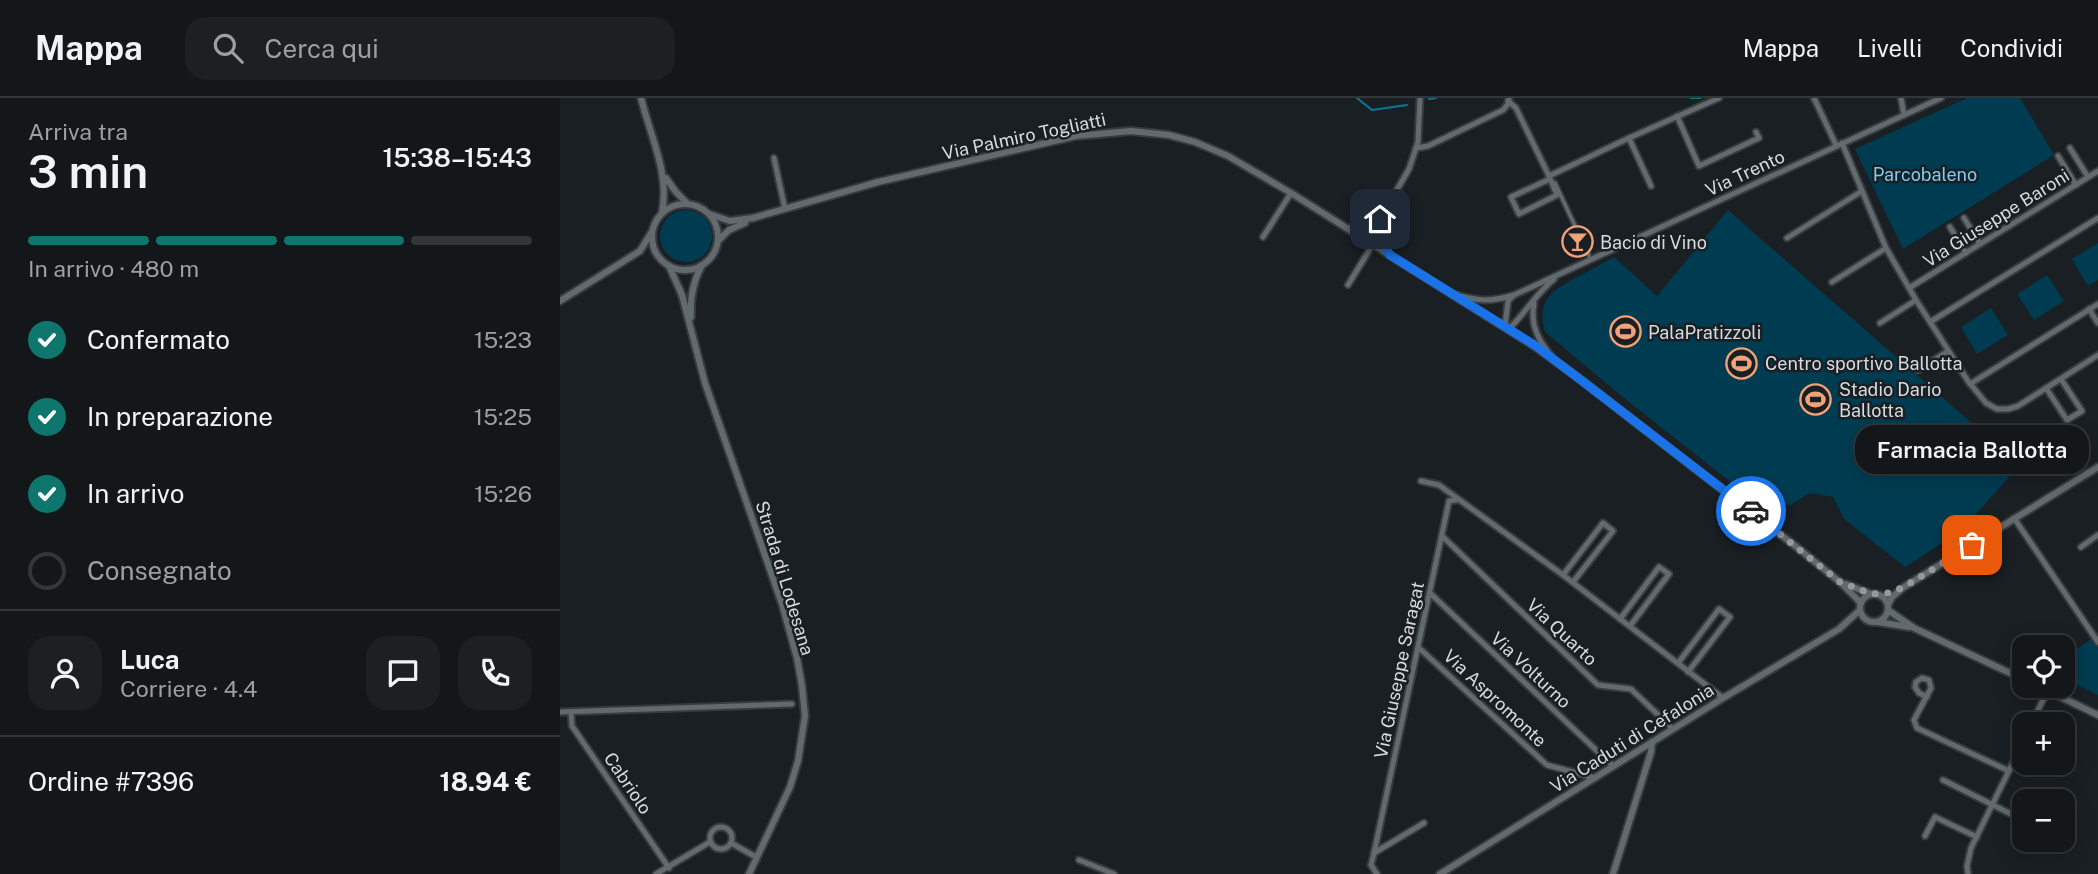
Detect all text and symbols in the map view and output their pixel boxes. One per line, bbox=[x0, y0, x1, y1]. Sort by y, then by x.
search box bbox=[185, 17, 675, 80]
text: Mappa bbox=[35, 29, 143, 67]
icon: search bbox=[209, 29, 247, 67]
text: Cerca qui bbox=[265, 33, 379, 64]
text: Mappa bbox=[1743, 34, 1819, 62]
text: Livelli bbox=[1857, 34, 1922, 62]
text: Condividi bbox=[1960, 34, 2063, 62]
street label: Via Palmiro Togliatti bbox=[940, 108, 1108, 164]
text: Arriva tra bbox=[28, 118, 128, 145]
text: 15:38–15:43 bbox=[382, 142, 532, 173]
text: 3 min bbox=[28, 144, 148, 198]
street label: Via Trento bbox=[1702, 146, 1788, 200]
park label: Parcobaleno bbox=[1873, 164, 1977, 185]
street label: Via Giuseppe Baroni bbox=[1919, 165, 2073, 271]
pin bbox=[1350, 189, 1410, 249]
icon: home bbox=[1361, 200, 1399, 238]
bar icon: Bacio di Vino bbox=[1560, 225, 1594, 259]
place label: Bacio di Vino bbox=[1600, 232, 1707, 253]
text: In arrivo · 480 m bbox=[28, 255, 199, 282]
sports icon: PalaPratizzoli bbox=[1608, 315, 1642, 349]
icon: check bbox=[28, 321, 66, 359]
place label: PalaPratizzoli bbox=[1648, 322, 1761, 343]
text: Confermato bbox=[87, 324, 230, 355]
text: 15:23 bbox=[474, 326, 532, 353]
sports icon: Centro sportivo Ballotta bbox=[1725, 346, 1759, 380]
place label: Centro sportivo Ballotta bbox=[1765, 353, 1962, 374]
place label: Stadio Dario Ballotta bbox=[1839, 379, 1941, 421]
sports icon: Stadio Dario Ballotta bbox=[1799, 382, 1833, 416]
icon: check bbox=[28, 398, 66, 436]
text: In preparazione bbox=[87, 401, 273, 432]
text: 15:25 bbox=[474, 403, 532, 430]
callout: Farmacia Ballotta bbox=[1855, 426, 2089, 475]
text: Farmacia Ballotta bbox=[1877, 436, 2067, 463]
icon: check bbox=[28, 475, 66, 513]
courier bbox=[1716, 476, 1786, 546]
text: In arrivo bbox=[87, 478, 184, 509]
text: 15:26 bbox=[474, 480, 532, 507]
icon: car bbox=[1732, 492, 1770, 530]
street label: Strada di Lodesana bbox=[752, 498, 818, 658]
pin bbox=[1942, 515, 2002, 575]
icon: bag bbox=[1953, 526, 1991, 564]
text: Consegnato bbox=[87, 555, 232, 586]
street label: Via Giuseppe Saragat bbox=[1370, 580, 1428, 760]
street label: Via Quarto bbox=[1522, 594, 1602, 670]
street label: Via Volturno bbox=[1487, 628, 1575, 712]
map controls bbox=[2012, 635, 2075, 852]
button: locate bbox=[2012, 635, 2075, 698]
button: person bbox=[28, 636, 102, 710]
button: chat bbox=[366, 636, 440, 710]
button: phone bbox=[458, 636, 532, 710]
text: Luca bbox=[120, 644, 180, 675]
street label: Via Aspromonte bbox=[1439, 645, 1551, 751]
text: Corriere · 4.4 bbox=[120, 675, 257, 702]
street label: Via Caduti di Cefalonia bbox=[1546, 679, 1718, 797]
button: + bbox=[2012, 712, 2075, 775]
street label: Cabriolo bbox=[600, 748, 656, 818]
text: Ordine #7396 bbox=[28, 766, 194, 797]
text: 18.94 € bbox=[440, 766, 532, 797]
button: − bbox=[2012, 789, 2075, 852]

